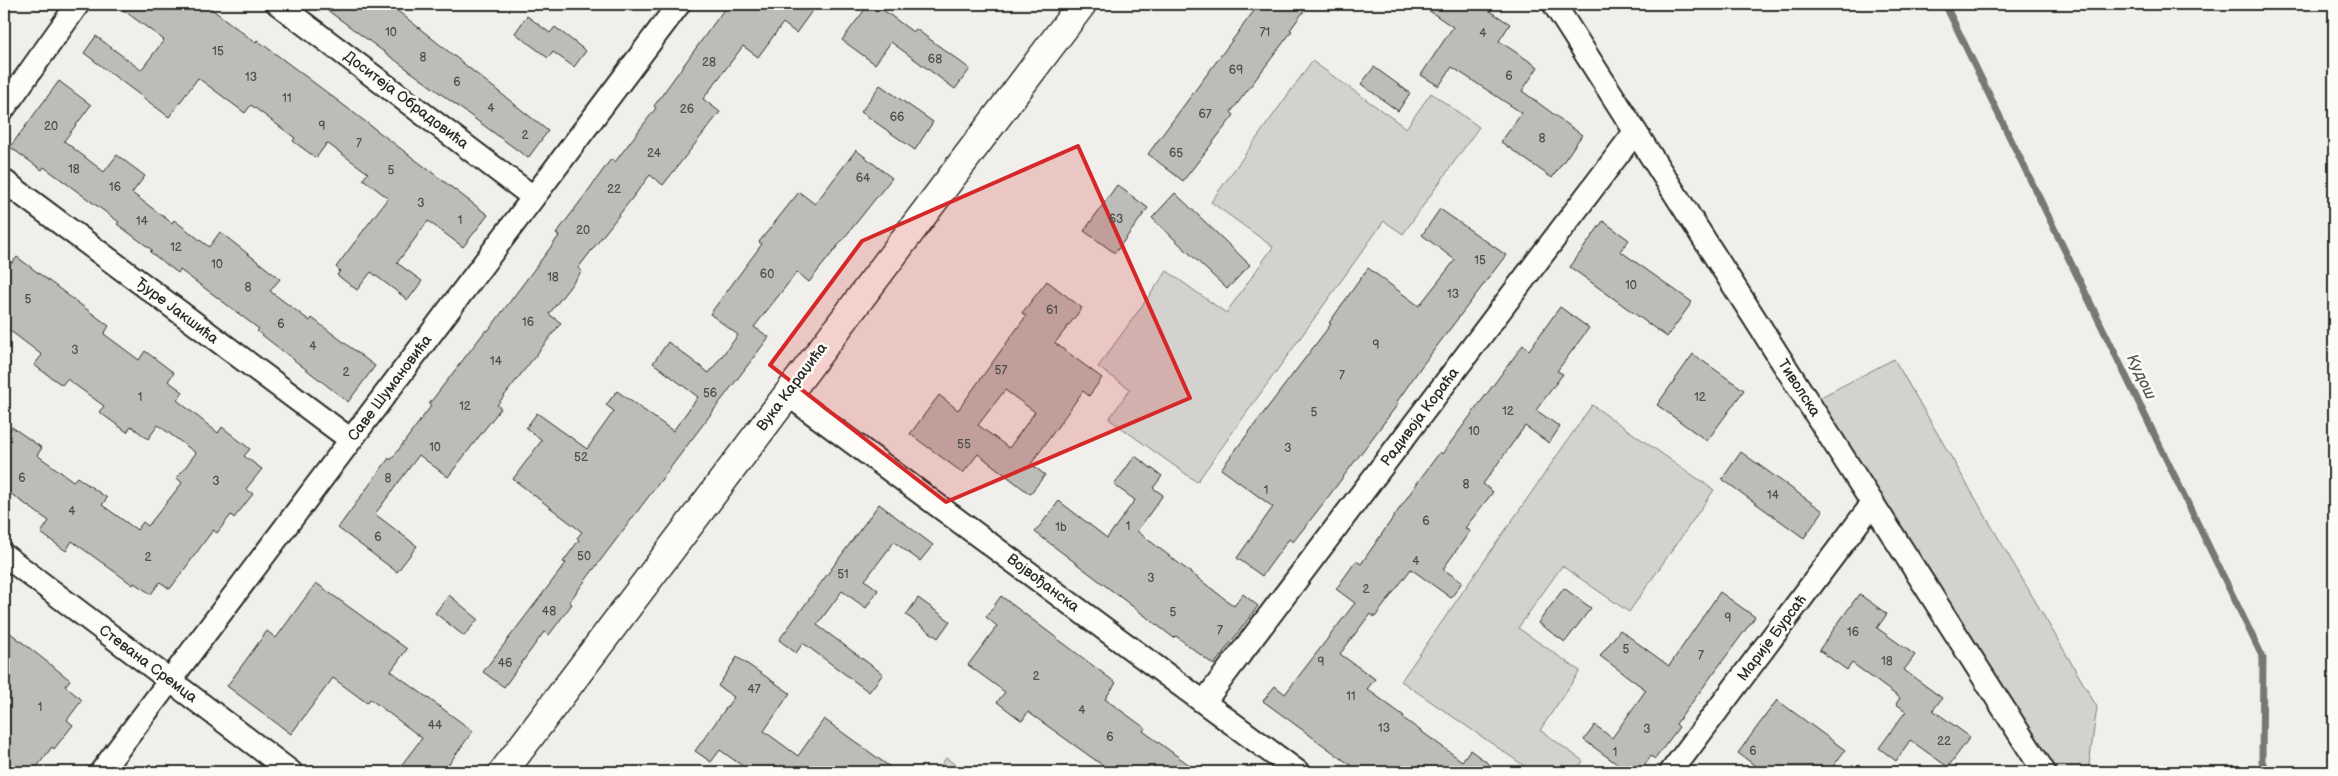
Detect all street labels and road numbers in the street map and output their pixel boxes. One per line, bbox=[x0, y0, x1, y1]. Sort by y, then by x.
street label: Доситеја Обрадовића bbox=[340, 47, 472, 153]
street label: Ђуре Јакшића bbox=[132, 274, 222, 349]
street label: Саве Шумановића bbox=[344, 331, 436, 445]
street label: Вука Караџића bbox=[753, 339, 832, 435]
street label: Тиволска bbox=[1773, 356, 1825, 421]
street label: Радивоја Кораћа bbox=[1377, 364, 1463, 470]
street label: Војвођанска bbox=[1003, 550, 1083, 617]
street label: Марије Бурсаћ bbox=[1733, 591, 1811, 685]
street label: Стевана Сремца bbox=[95, 621, 201, 707]

